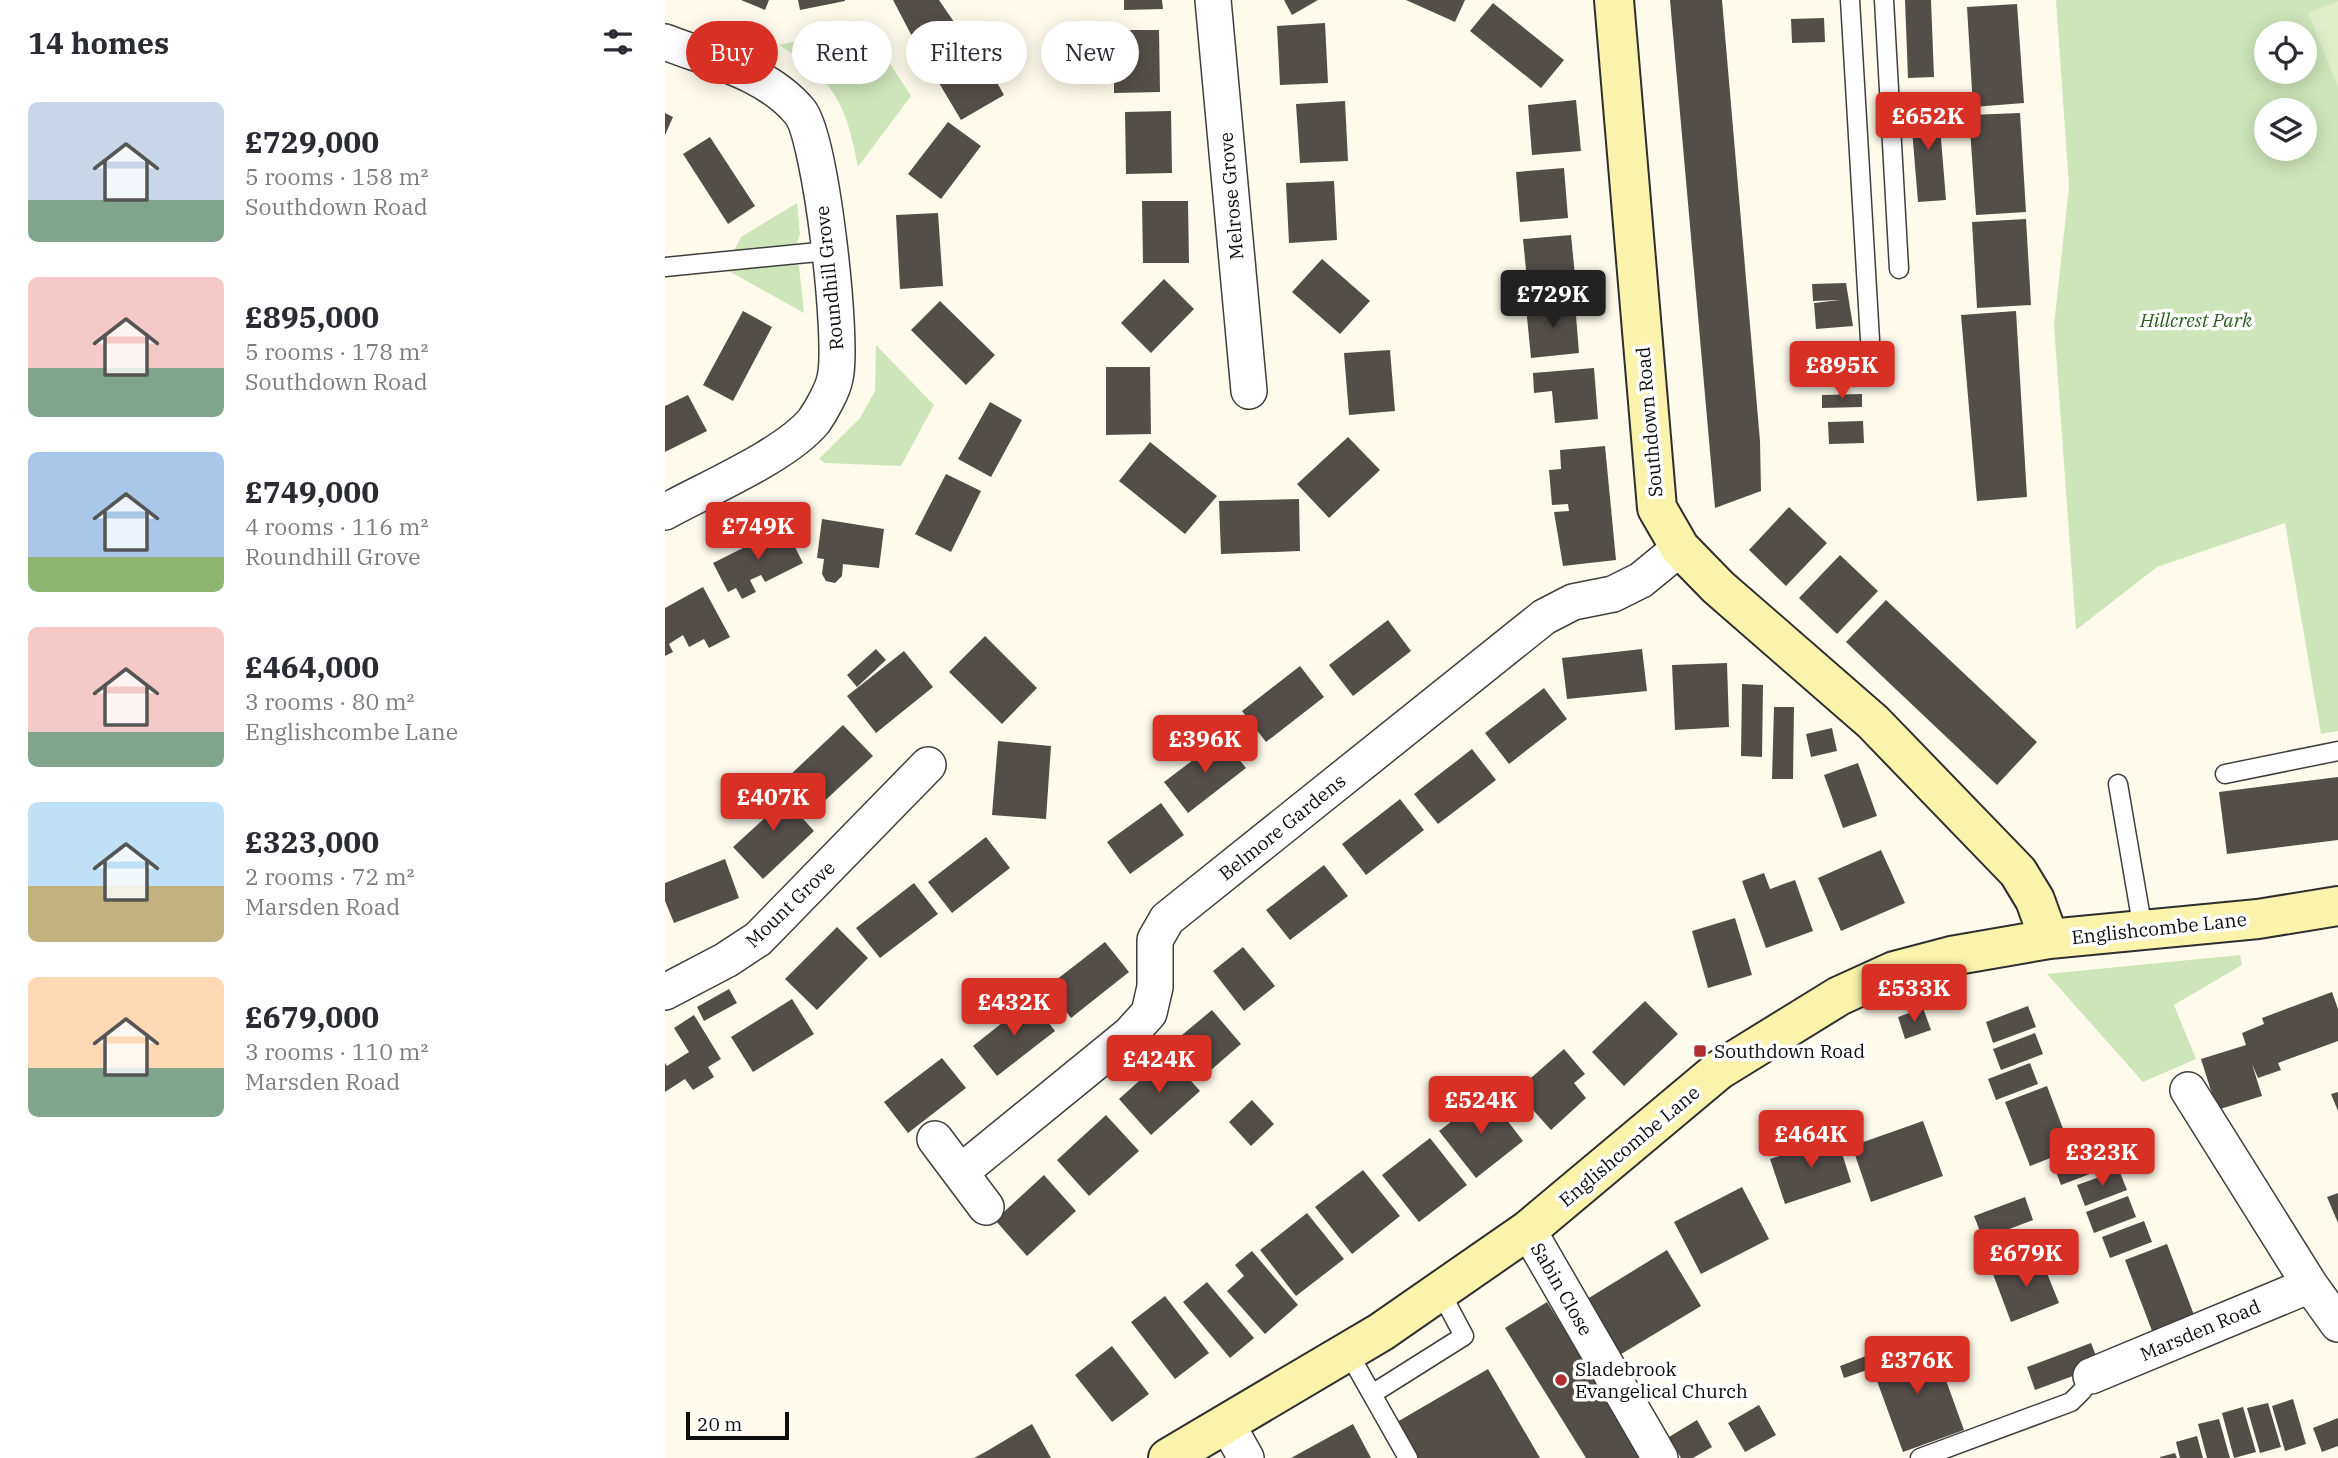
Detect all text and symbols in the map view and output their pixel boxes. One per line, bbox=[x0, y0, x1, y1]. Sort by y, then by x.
chip: Buy bbox=[686, 21, 778, 84]
chip: Rent bbox=[792, 21, 892, 84]
chip: Filters bbox=[906, 21, 1027, 84]
chip: New bbox=[1041, 21, 1139, 84]
map controls bbox=[2254, 21, 2317, 161]
button: locate bbox=[2254, 21, 2317, 84]
text: 14 homes bbox=[28, 23, 169, 62]
icon: filters bbox=[599, 23, 637, 61]
pin: £652K bbox=[1879, 92, 1977, 152]
button: layers bbox=[2254, 98, 2317, 161]
text: £652K bbox=[1892, 100, 1964, 130]
text: £729,000 bbox=[245, 122, 379, 161]
icon: home bbox=[84, 130, 168, 214]
street label: Melrose Grove bbox=[1213, 131, 1249, 261]
text: 5 rooms · 158 m² bbox=[245, 161, 428, 191]
text: Southdown Road bbox=[245, 191, 428, 221]
street label: Roundhill Grove bbox=[809, 205, 849, 351]
pin: £729K bbox=[1504, 270, 1602, 330]
text: £729K bbox=[1517, 278, 1589, 308]
text: £895,000 bbox=[245, 297, 379, 336]
icon: home bbox=[84, 305, 168, 389]
park label: Hillcrest Park bbox=[2139, 308, 2253, 332]
text: 5 rooms · 178 m² bbox=[245, 336, 428, 366]
pin: £895K bbox=[1793, 342, 1891, 401]
street label: Southdown Road bbox=[1630, 346, 1668, 498]
text: £895K bbox=[1806, 349, 1878, 379]
text: Southdown Road bbox=[245, 366, 428, 396]
text: £749,000 bbox=[245, 472, 379, 511]
icon: home bbox=[84, 480, 168, 564]
pin: £749K bbox=[709, 503, 807, 562]
text: £749K bbox=[722, 510, 794, 540]
text: 4 rooms · 116 m² bbox=[245, 511, 428, 541]
text: Roundhill Grove bbox=[245, 541, 421, 571]
text: £464,000 bbox=[245, 647, 379, 686]
icon: home bbox=[84, 655, 168, 739]
text: 3 rooms · 80 m² bbox=[245, 686, 415, 716]
text: Englishcombe Lane bbox=[245, 716, 458, 746]
pin: £396K bbox=[1156, 716, 1254, 775]
text: £396K bbox=[1169, 723, 1241, 753]
street label: Belmore Gardens bbox=[1214, 768, 1350, 886]
pin: £407K bbox=[724, 774, 822, 833]
text: £407K bbox=[737, 781, 809, 811]
text: £323,000 bbox=[245, 822, 379, 861]
icon: home bbox=[84, 830, 168, 914]
street label: Mount Grove bbox=[740, 855, 840, 953]
text: 2 rooms · 72 m² bbox=[245, 861, 415, 891]
text: Marsden Road bbox=[245, 891, 400, 921]
street label: Englishcombe Lane bbox=[2070, 907, 2248, 949]
pin: £533K bbox=[1865, 964, 1963, 1024]
text: £533K bbox=[1878, 972, 1950, 1002]
pin: £432K bbox=[965, 978, 1063, 1038]
text: £432K bbox=[978, 986, 1050, 1016]
text: £679,000 bbox=[245, 997, 379, 1036]
icon: home bbox=[84, 1005, 168, 1089]
text: 3 rooms · 110 m² bbox=[245, 1036, 428, 1066]
pin: £424K bbox=[1110, 1036, 1208, 1095]
place label: Southdown Road bbox=[1714, 1039, 1865, 1063]
text: £424K bbox=[1123, 1043, 1195, 1073]
marker: Southdown Road bbox=[1692, 1043, 1708, 1059]
text: Marsden Road bbox=[245, 1066, 400, 1096]
pin: £524K bbox=[1432, 1076, 1530, 1136]
street label: Englishcombe Lane bbox=[1554, 1080, 1704, 1212]
text: £524K bbox=[1445, 1084, 1517, 1114]
pin: £464K bbox=[1762, 1110, 1860, 1170]
text: £464K bbox=[1775, 1118, 1847, 1148]
pin: £323K bbox=[2053, 1128, 2151, 1188]
text: £323K bbox=[2066, 1136, 2138, 1166]
pin: £679K bbox=[1977, 1230, 2075, 1289]
text: £679K bbox=[1990, 1237, 2062, 1267]
street label: Sabin Close bbox=[1526, 1238, 1598, 1340]
street label: Marsden Road bbox=[2136, 1294, 2264, 1366]
pin: £376K bbox=[1868, 1336, 1966, 1396]
text: £376K bbox=[1881, 1344, 1953, 1374]
place label: Sladebrook Evangelical Church bbox=[1575, 1357, 1748, 1403]
marker: Sladebrook Evangelical Church bbox=[1553, 1372, 1569, 1388]
scale bar bbox=[686, 1409, 789, 1441]
text: 20 m bbox=[697, 1412, 742, 1436]

